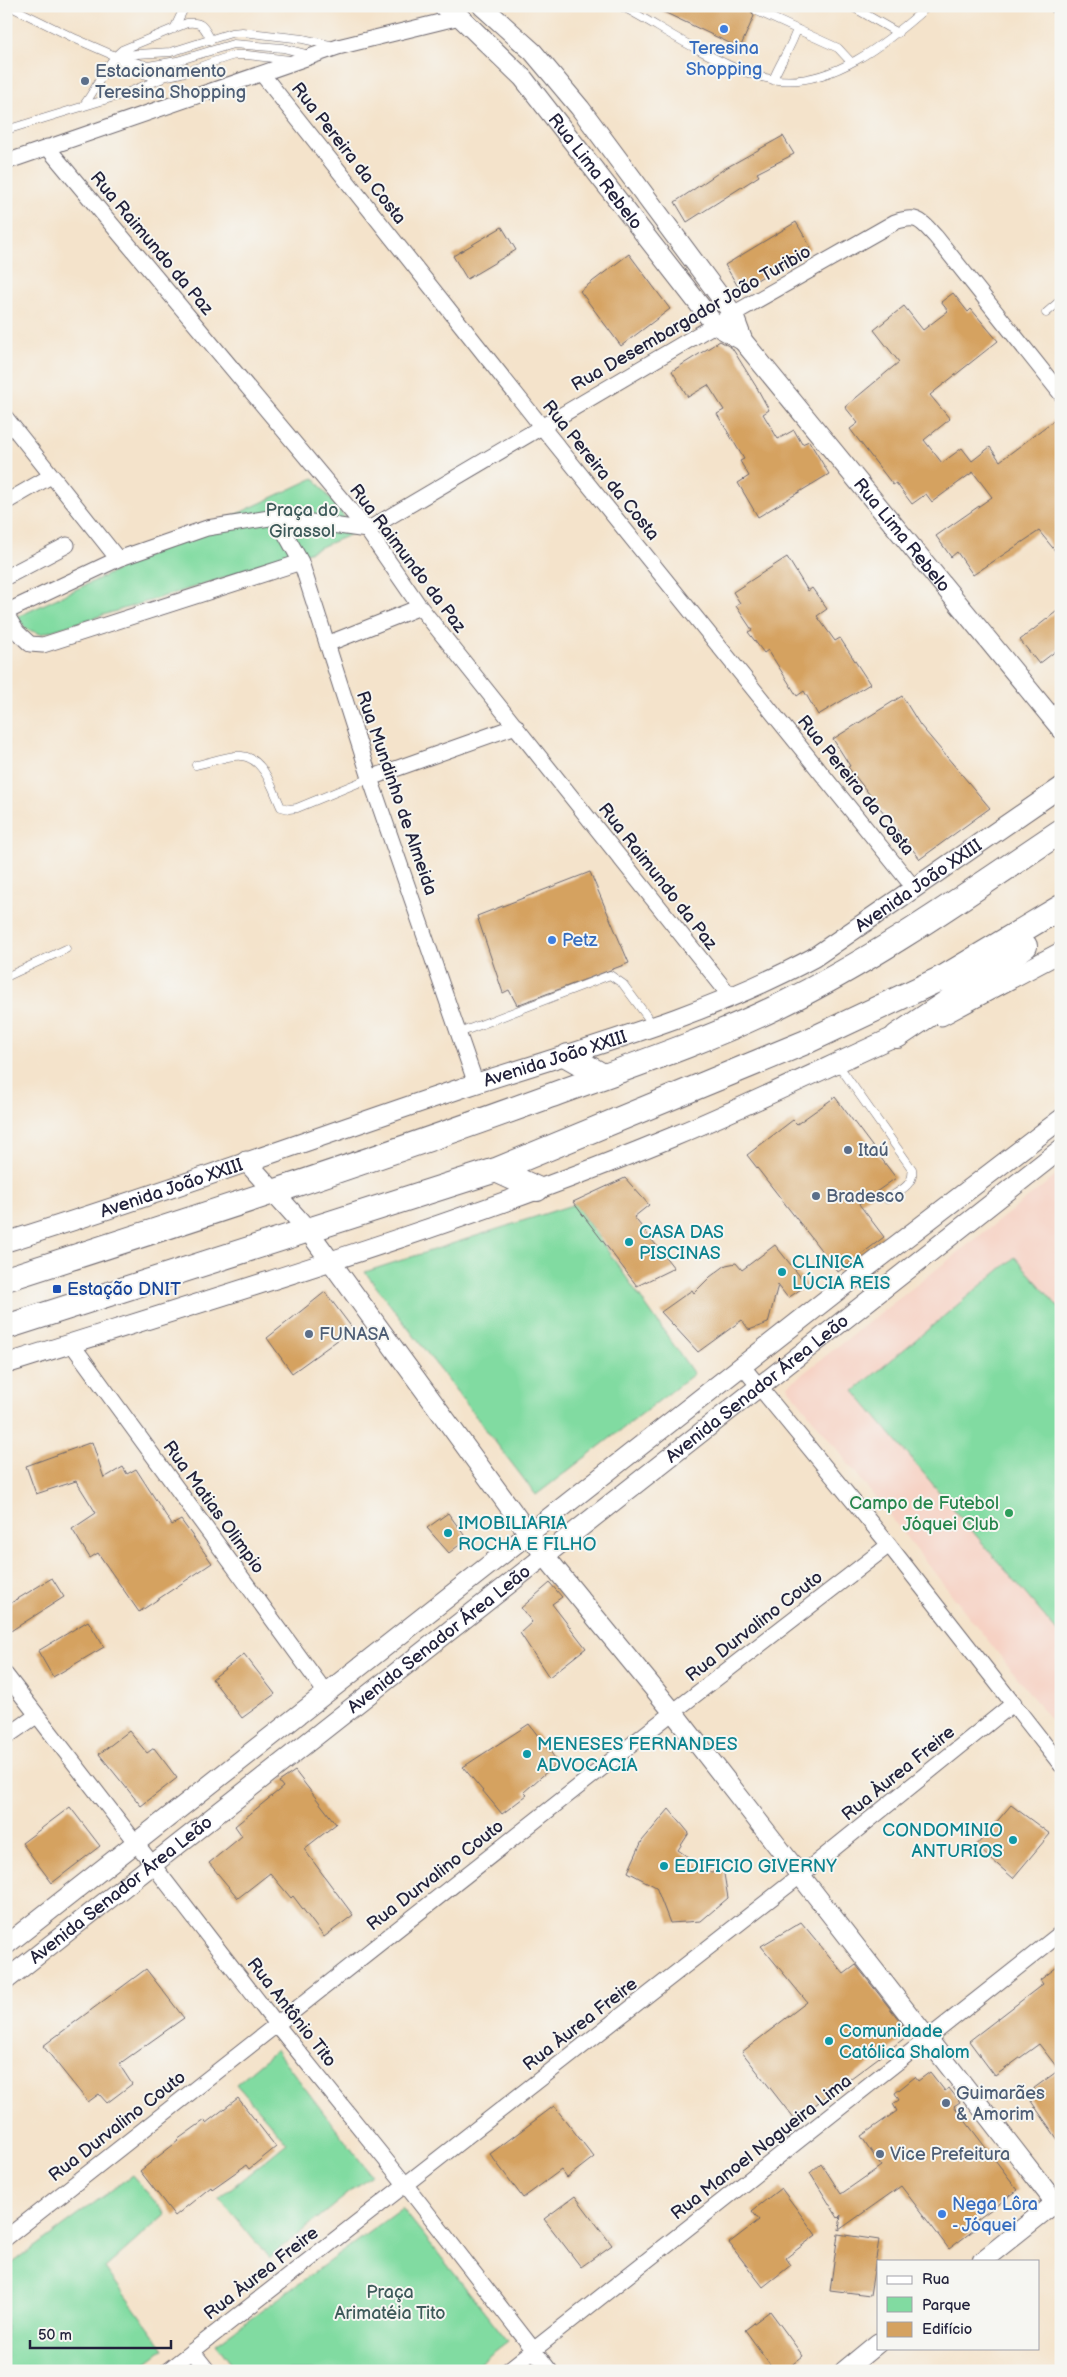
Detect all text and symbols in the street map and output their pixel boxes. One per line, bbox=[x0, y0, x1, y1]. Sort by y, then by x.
marker: Teresina Shopping bbox=[718, 23, 730, 35]
place label: Teresina Shopping bbox=[686, 38, 762, 80]
place label: Estacionamento Teresina Shopping bbox=[95, 61, 246, 103]
marker: Estacionamento Teresina Shopping bbox=[79, 75, 91, 87]
street label: Rua Pereira da Costa bbox=[287, 78, 410, 228]
street label: Rua Lima Rebelo bbox=[544, 109, 647, 234]
street label: Rua Raimundo da Paz bbox=[86, 168, 218, 319]
street label: Rua Desembargador João Turibio bbox=[568, 241, 815, 396]
street label: Rua Pereira da Costa bbox=[538, 396, 663, 544]
street label: Rua Lima Rebelo bbox=[849, 474, 954, 596]
street label: Rua Raimundo da Paz bbox=[345, 480, 470, 637]
park label: Praça do Girassol bbox=[266, 500, 338, 542]
street label: Rua Mundinho de Almeida bbox=[352, 688, 441, 898]
street label: Rua Pereira da Costa bbox=[793, 711, 918, 859]
street label: Rua Raimundo da Paz bbox=[594, 799, 722, 954]
street label: Avenida João XXIII bbox=[851, 835, 986, 937]
place label: Petz bbox=[562, 930, 598, 951]
marker: Petz bbox=[546, 934, 558, 946]
street label: Avenida João XXIII bbox=[481, 1026, 630, 1091]
place label: Itaú bbox=[858, 1140, 889, 1161]
marker: Itaú bbox=[842, 1144, 854, 1156]
street label: Avenida João XXIII bbox=[98, 1154, 246, 1222]
place label: Bradesco bbox=[826, 1186, 904, 1207]
marker: Bradesco bbox=[810, 1190, 822, 1202]
place label: CASA DAS PISCINAS bbox=[639, 1222, 724, 1264]
marker: CASA DAS PISCINAS bbox=[623, 1236, 635, 1248]
place label: CLINICA LÚCIA REIS bbox=[792, 1252, 890, 1294]
marker: CLINICA LÚCIA REIS bbox=[776, 1266, 788, 1278]
place label: Estação DNIT bbox=[67, 1279, 181, 1300]
marker: Estação DNIT bbox=[51, 1283, 63, 1295]
street label: Avenida Senador Área Leão bbox=[662, 1310, 853, 1467]
place label: FUNASA bbox=[319, 1324, 389, 1345]
marker: FUNASA bbox=[303, 1328, 315, 1340]
street label: Rua Matias Olimpio bbox=[158, 1437, 269, 1578]
place label: Campo de Futebol Jóquei Club bbox=[849, 1493, 999, 1535]
marker: Campo de Futebol Jóquei Club bbox=[1003, 1507, 1015, 1519]
place label: IMOBILIARIA ROCHA E FILHO bbox=[458, 1513, 596, 1555]
marker: IMOBILIARIA ROCHA E FILHO bbox=[442, 1527, 454, 1539]
street label: Avenida Senador Área Leão bbox=[343, 1561, 535, 1718]
street label: Rua Durvalino Couto bbox=[682, 1567, 827, 1686]
street label: Rua Àurea Freire bbox=[836, 1720, 959, 1825]
place label: MENESES FERNANDES ADVOCACIA bbox=[537, 1734, 738, 1776]
marker: MENESES FERNANDES ADVOCACIA bbox=[521, 1748, 533, 1760]
street label: Avenida Senador Área Leão bbox=[25, 1812, 217, 1969]
street label: Rua Durvalino Couto bbox=[363, 1816, 508, 1935]
place label: CONDOMINIO ANTURIOS bbox=[882, 1820, 1003, 1862]
marker: CONDOMINIO ANTURIOS bbox=[1007, 1834, 1019, 1846]
place label: EDIFICIO GIVERNY bbox=[674, 1856, 837, 1877]
marker: EDIFICIO GIVERNY bbox=[658, 1860, 670, 1872]
street label: Rua Antônio Tito bbox=[243, 1954, 341, 2071]
street label: Rua Àurea Freire bbox=[518, 1972, 642, 2076]
place label: Comunidade Católica Shalom bbox=[839, 2021, 970, 2063]
marker: Comunidade Católica Shalom bbox=[823, 2035, 835, 2047]
street label: Rua Durvalino Couto bbox=[45, 2067, 190, 2186]
street label: Rua Manoel Nogueira Lima bbox=[667, 2070, 856, 2224]
place label: Guimarães & Amorim bbox=[956, 2083, 1045, 2125]
marker: Guimarães & Amorim bbox=[940, 2097, 952, 2109]
place label: Vice Prefeitura bbox=[890, 2144, 1010, 2165]
marker: Vice Prefeitura bbox=[874, 2148, 886, 2160]
place label: Nega Lôra - Jóquei bbox=[952, 2194, 1038, 2236]
marker: Nega Lôra - Jóquei bbox=[936, 2208, 948, 2220]
street label: Rua Àurea Freire bbox=[199, 2221, 323, 2325]
legend bbox=[877, 2260, 1040, 2350]
text: Rua bbox=[922, 2270, 950, 2289]
park label: Praça Arimatéia Tito bbox=[335, 2282, 445, 2324]
text: Parque bbox=[922, 2296, 971, 2315]
scale bar bbox=[30, 2317, 171, 2349]
text: Edifício bbox=[922, 2320, 972, 2339]
text: 50 m bbox=[38, 2326, 72, 2345]

